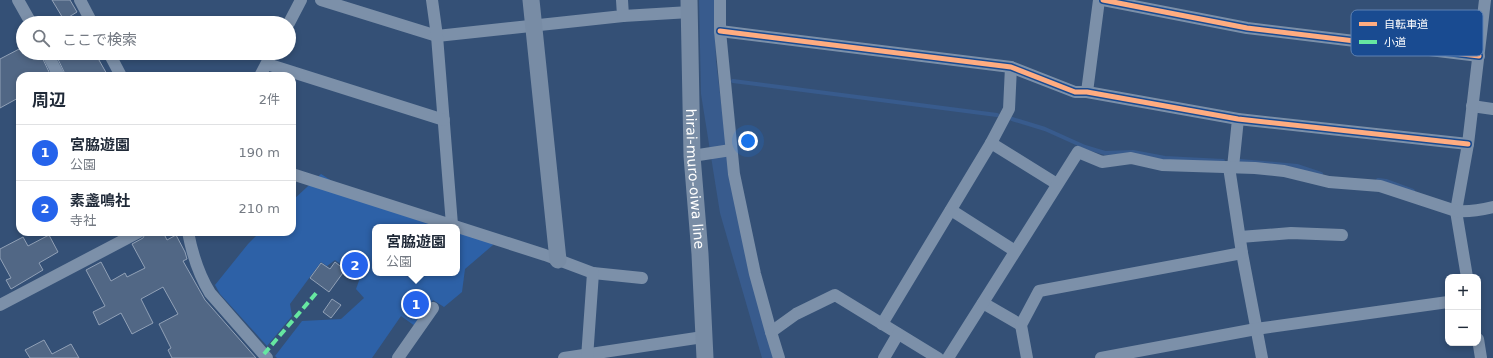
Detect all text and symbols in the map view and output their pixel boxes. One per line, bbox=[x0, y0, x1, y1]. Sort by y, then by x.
legend bbox=[1351, 10, 1483, 56]
search box bbox=[16, 16, 296, 60]
text: 自転車道 bbox=[1384, 18, 1428, 31]
icon: search bbox=[30, 27, 52, 49]
text: ここで検索 bbox=[62, 31, 137, 49]
text: 小道 bbox=[1384, 36, 1406, 49]
text: 周辺 bbox=[32, 90, 66, 110]
text: 2件 bbox=[259, 92, 280, 107]
street label: hirai-muro-oiwa line bbox=[683, 109, 708, 250]
your location bbox=[738, 131, 758, 151]
text: 宮脇遊園 bbox=[70, 136, 130, 154]
text: 1 bbox=[40, 145, 50, 160]
text: 190 m bbox=[238, 145, 280, 160]
text: 公園 bbox=[70, 157, 96, 172]
text: 素盞鳴社 bbox=[70, 192, 130, 210]
text: 2 bbox=[40, 201, 50, 216]
text: 210 m bbox=[238, 201, 280, 216]
text: 寺社 bbox=[70, 213, 96, 228]
popup bbox=[372, 224, 460, 276]
text: 宮脇遊園 bbox=[386, 233, 446, 251]
pin: 2 bbox=[342, 250, 368, 280]
text: 公園 bbox=[386, 254, 412, 269]
map controls bbox=[1445, 274, 1481, 346]
button: + bbox=[1445, 274, 1481, 310]
pin: 1 bbox=[403, 289, 429, 319]
button: − bbox=[1445, 310, 1481, 346]

